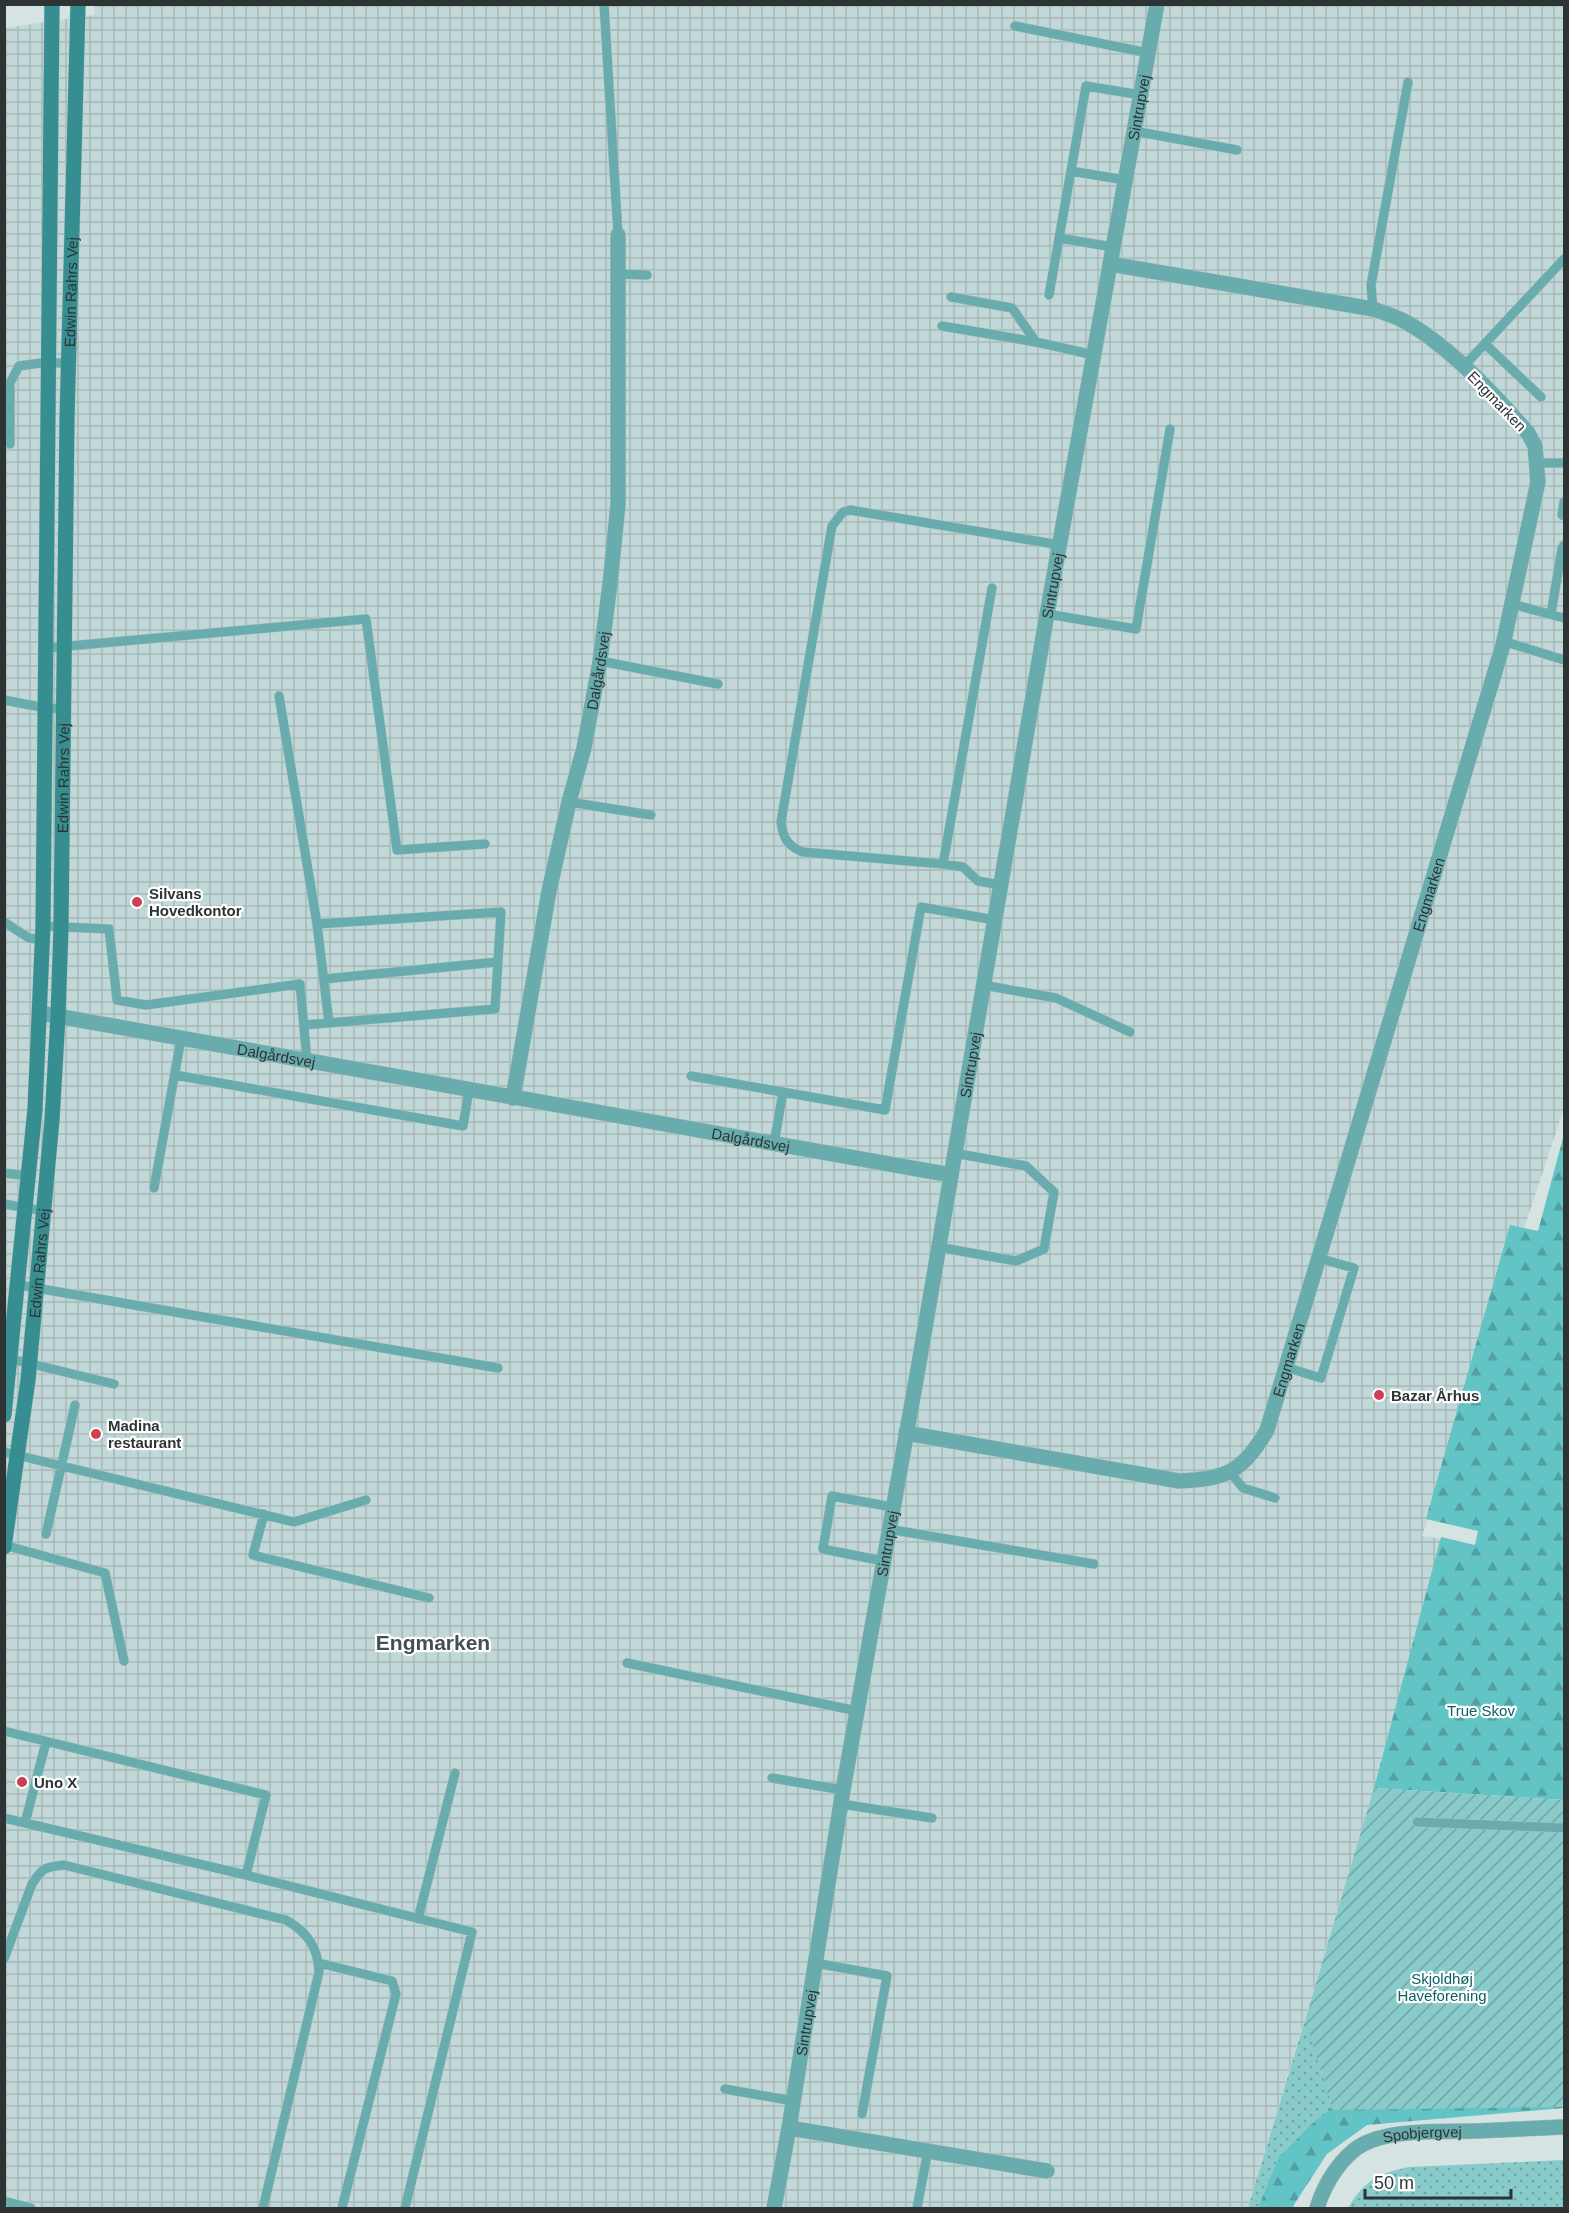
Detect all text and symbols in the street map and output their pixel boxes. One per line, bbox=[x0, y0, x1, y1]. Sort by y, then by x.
street label: Sintrupvej bbox=[1124, 73, 1153, 142]
street label: Edwin Rahrs Vej bbox=[60, 237, 80, 347]
street label: Engmarken bbox=[1464, 368, 1530, 434]
street label: Sintrupvej bbox=[1038, 551, 1066, 620]
street label: Dalgårdsvej bbox=[583, 630, 612, 711]
street label: Edwin Rahrs Vej bbox=[54, 723, 72, 833]
street label: Engmarken bbox=[1409, 855, 1447, 934]
place label: Silvans Hovedkontor bbox=[149, 885, 242, 919]
marker: Silvans Hovedkontor bbox=[130, 895, 144, 909]
street label: Sintrupvej bbox=[956, 1030, 984, 1099]
street label: Dalgårdsvej bbox=[236, 1040, 317, 1070]
street label: Dalgårdsvej bbox=[710, 1124, 791, 1155]
street label: Edwin Rahrs Vej bbox=[25, 1208, 52, 1319]
street label: Engmarken bbox=[1269, 1321, 1307, 1399]
place label: Bazar Århus bbox=[1391, 1387, 1479, 1404]
marker: Bazar Århus bbox=[1372, 1388, 1386, 1402]
place label: Madina restaurant bbox=[108, 1417, 181, 1451]
marker: Madina restaurant bbox=[89, 1427, 103, 1441]
street label: Sintrupvej bbox=[873, 1509, 901, 1578]
district label: Engmarken bbox=[376, 1631, 490, 1654]
park label: True Skov bbox=[1447, 1702, 1515, 1719]
place label: Uno X bbox=[34, 1774, 77, 1791]
marker: Uno X bbox=[15, 1775, 29, 1789]
park label: Skjoldhøj Haveforening bbox=[1397, 1970, 1487, 2004]
street label: Sintrupvej bbox=[792, 1988, 819, 2057]
street label: Spobjergvej bbox=[1381, 2123, 1462, 2145]
scale bar bbox=[1365, 2162, 1510, 2200]
text: 50 m bbox=[1374, 2173, 1414, 2193]

